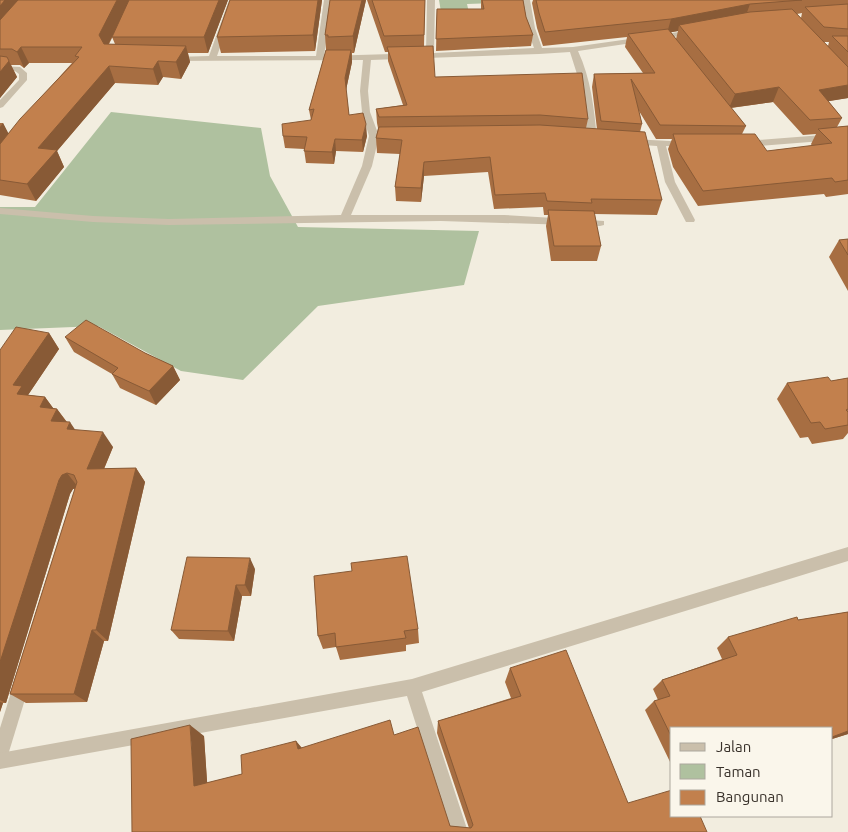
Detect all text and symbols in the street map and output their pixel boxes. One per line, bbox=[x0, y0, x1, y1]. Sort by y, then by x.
legend bbox=[670, 727, 833, 817]
text: Jalan bbox=[716, 738, 751, 755]
text: Taman bbox=[716, 763, 761, 780]
text: Bangunan bbox=[716, 788, 784, 805]

